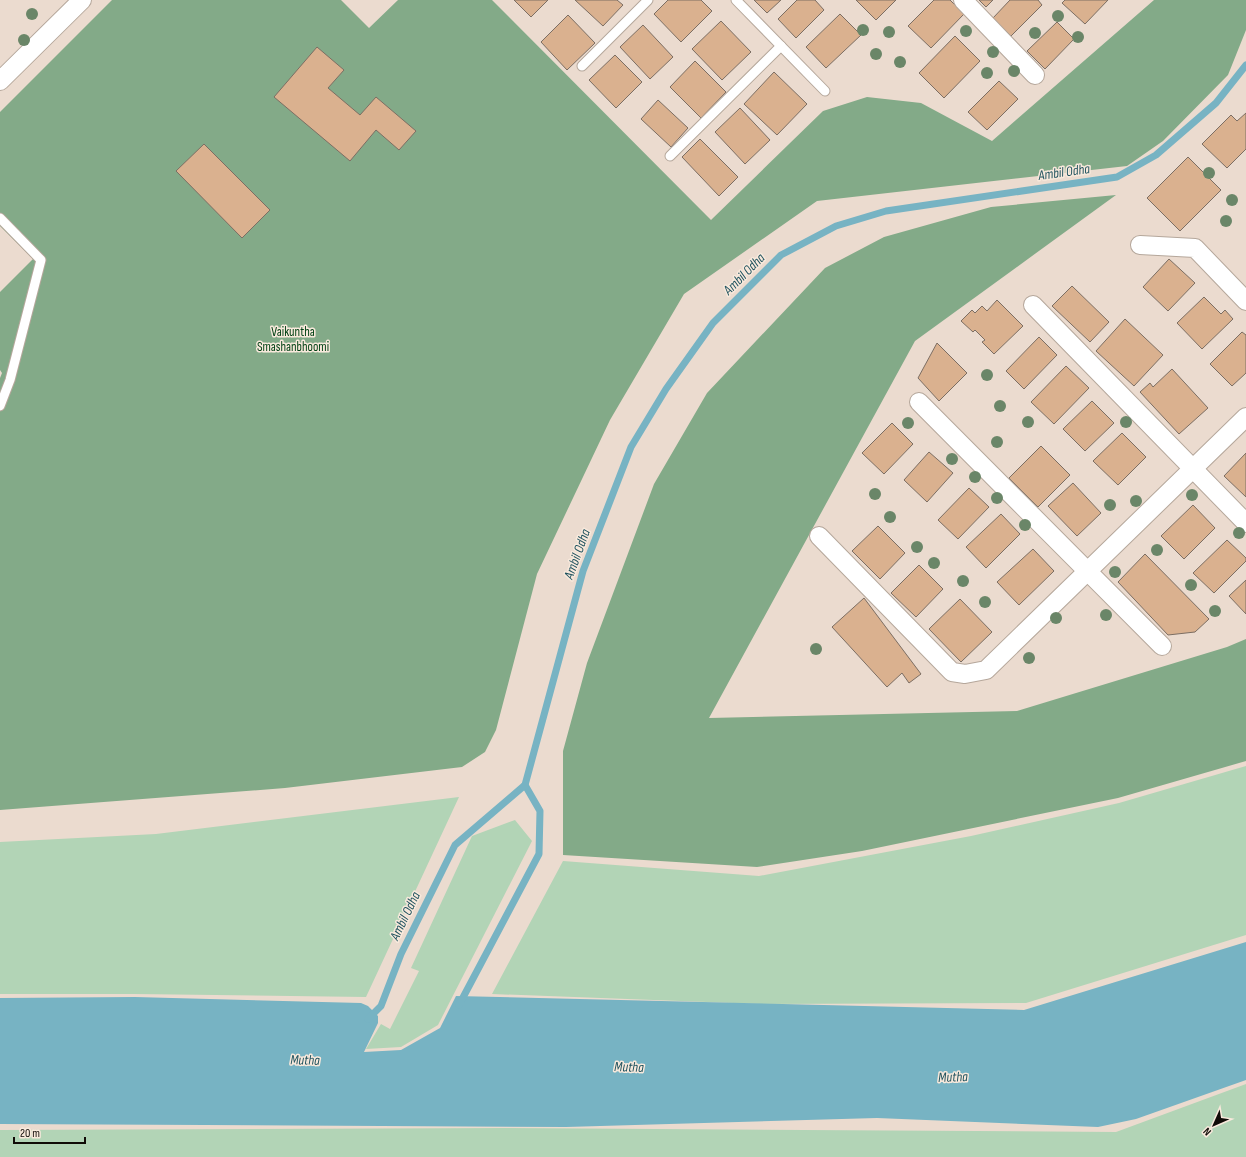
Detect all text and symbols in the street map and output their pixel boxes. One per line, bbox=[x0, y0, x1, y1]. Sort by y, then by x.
water label: Ambil Odha bbox=[1036, 160, 1091, 184]
water label: Ambil Odha bbox=[719, 249, 769, 299]
park label: Vaikuntha Smashanbhoomi bbox=[257, 324, 329, 355]
water label: Ambil Odha bbox=[560, 526, 594, 582]
water label: Ambil Odha bbox=[386, 889, 424, 944]
water label: Mutha bbox=[290, 1051, 320, 1069]
water label: Mutha bbox=[614, 1058, 644, 1076]
water label: Mutha bbox=[938, 1068, 968, 1086]
north arrow bbox=[1194, 1105, 1234, 1145]
scale bar bbox=[14, 1119, 85, 1145]
text: N bbox=[1201, 1125, 1214, 1138]
text: 20 m bbox=[20, 1126, 40, 1141]

